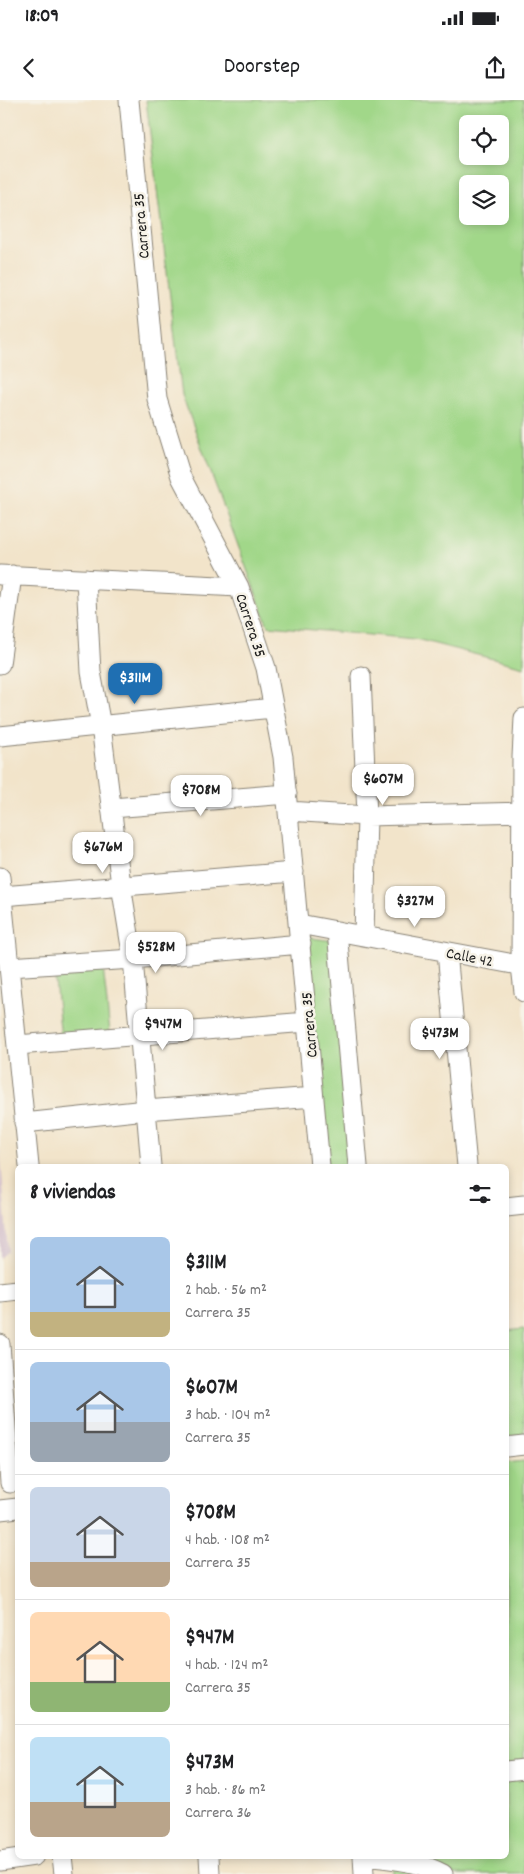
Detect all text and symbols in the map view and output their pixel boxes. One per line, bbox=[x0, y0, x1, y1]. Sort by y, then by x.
text: 18:09 bbox=[25, 4, 59, 31]
text: Doorstep bbox=[224, 52, 300, 83]
icon: back bbox=[15, 54, 43, 82]
icon: share bbox=[481, 54, 509, 82]
map controls bbox=[459, 115, 509, 225]
button: locate bbox=[459, 115, 509, 165]
button: layers bbox=[459, 175, 509, 225]
street label: Carrera 35 bbox=[128, 192, 157, 260]
street label: Carrera 35 bbox=[228, 591, 271, 661]
pin: $311M bbox=[100, 662, 170, 705]
text: $311M bbox=[119, 667, 151, 690]
pin: $607M bbox=[348, 764, 418, 806]
text: $607M bbox=[363, 768, 403, 791]
pin: $708M bbox=[166, 774, 236, 817]
text: $708M bbox=[182, 779, 220, 802]
pin: $676M bbox=[68, 832, 138, 874]
text: $676M bbox=[83, 836, 123, 859]
pin: $327M bbox=[380, 886, 450, 928]
text: $327M bbox=[396, 890, 434, 913]
pin: $528M bbox=[121, 932, 191, 974]
text: $528M bbox=[137, 936, 175, 959]
street label: Calle 42 bbox=[444, 943, 495, 974]
street label: Carrera 35 bbox=[296, 991, 325, 1059]
pin: $947M bbox=[128, 1008, 198, 1051]
text: $947M bbox=[144, 1013, 182, 1036]
pin: $473M bbox=[405, 1018, 475, 1060]
text: $473M bbox=[421, 1022, 459, 1045]
text: 8 viviendas bbox=[30, 1179, 116, 1209]
icon: filters bbox=[466, 1180, 494, 1208]
text: $311M bbox=[185, 1249, 226, 1279]
icon: home bbox=[70, 1257, 130, 1317]
text: 2 hab. · 56 m² bbox=[185, 1279, 267, 1302]
text: Carrera 35 bbox=[185, 1302, 251, 1325]
text: $607M bbox=[185, 1374, 238, 1404]
icon: home bbox=[70, 1382, 130, 1442]
text: 3 hab. · 104 m² bbox=[185, 1404, 271, 1427]
text: Carrera 35 bbox=[185, 1427, 251, 1450]
text: $708M bbox=[185, 1499, 236, 1529]
icon: home bbox=[70, 1507, 130, 1567]
text: 4 hab. · 108 m² bbox=[185, 1529, 270, 1552]
text: Carrera 35 bbox=[185, 1552, 251, 1575]
text: $947M bbox=[185, 1624, 234, 1654]
icon: home bbox=[70, 1632, 130, 1692]
text: 4 hab. · 124 m² bbox=[185, 1654, 268, 1677]
text: Carrera 35 bbox=[185, 1677, 251, 1700]
text: $473M bbox=[185, 1749, 234, 1779]
icon: home bbox=[70, 1757, 130, 1817]
text: 3 hab. · 86 m² bbox=[185, 1779, 266, 1802]
text: Carrera 36 bbox=[185, 1802, 251, 1825]

